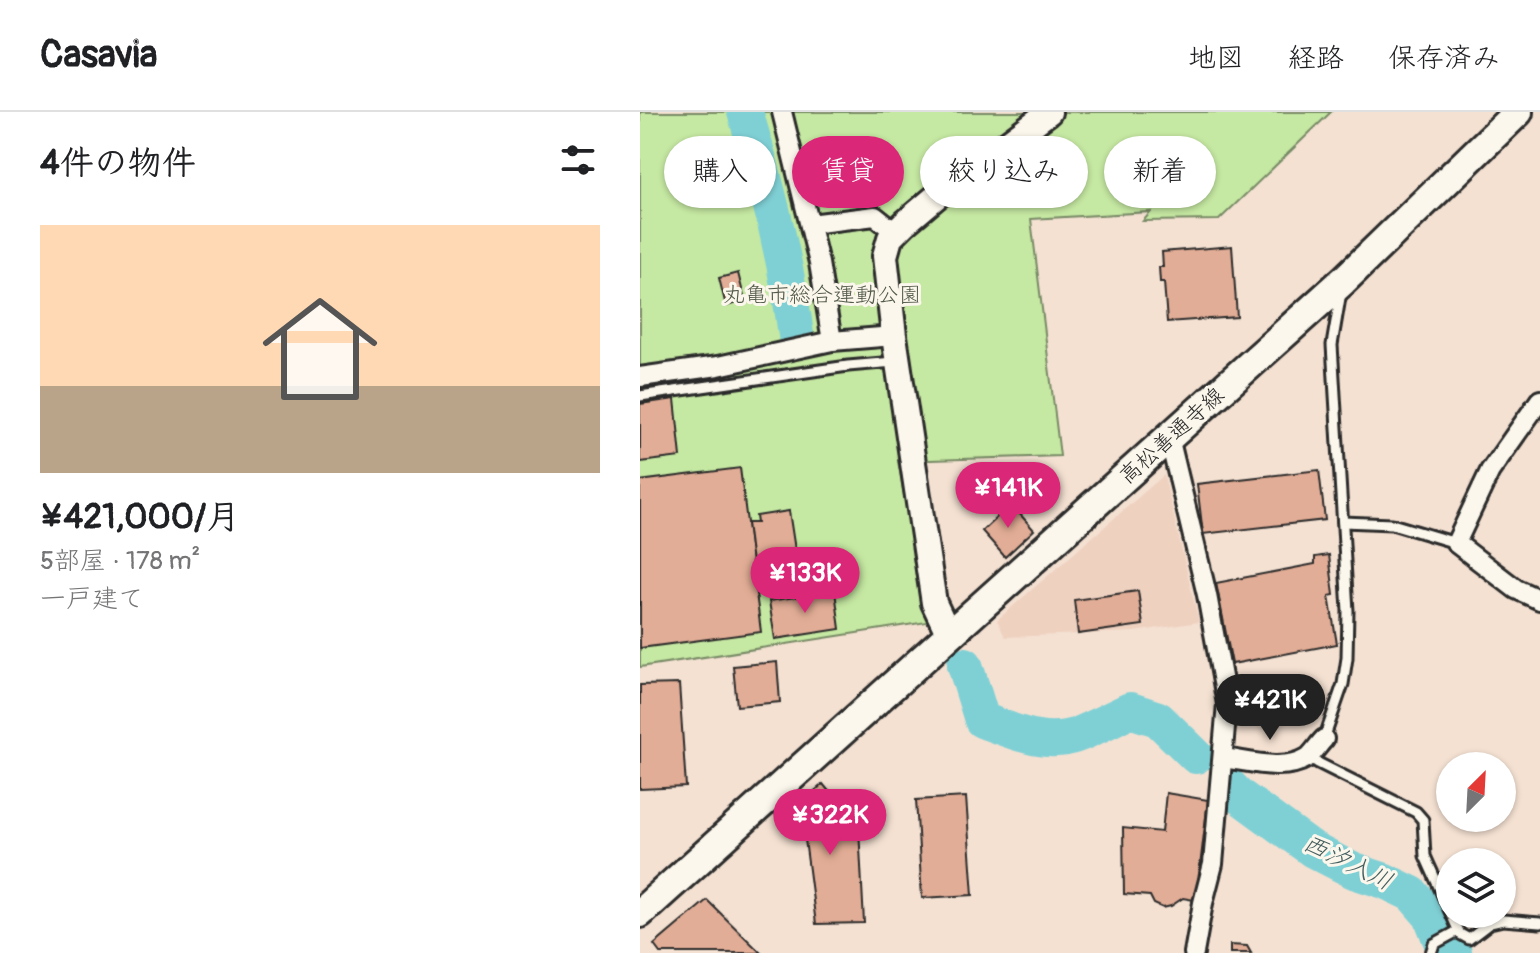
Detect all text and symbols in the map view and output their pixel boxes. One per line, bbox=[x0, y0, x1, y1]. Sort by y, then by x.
text: Casavia bbox=[40, 31, 157, 79]
text: 地図 bbox=[1188, 41, 1244, 76]
text: 経路 bbox=[1288, 41, 1344, 76]
text: 保存済み bbox=[1388, 41, 1500, 76]
chip: 購入 bbox=[664, 136, 776, 208]
chip: 賃貸 bbox=[792, 136, 904, 208]
chip: 絞り込み bbox=[920, 136, 1088, 208]
chip: 新着 bbox=[1104, 136, 1216, 208]
icon: filters bbox=[556, 138, 600, 182]
text: 4件の物件 bbox=[40, 142, 196, 185]
icon: home bbox=[248, 277, 392, 421]
park label: 丸亀市総合運動公園 bbox=[723, 281, 921, 309]
street label: 高松善通寺線 bbox=[1113, 381, 1230, 490]
pin: ¥141K bbox=[952, 462, 1064, 530]
text: ¥141K bbox=[973, 472, 1043, 504]
text: ¥421,000/月 bbox=[40, 496, 240, 539]
text: 5部屋 · 178 m² bbox=[40, 545, 200, 577]
pin: ¥133K bbox=[749, 547, 861, 615]
text: ¥133K bbox=[769, 557, 841, 589]
text: 一戸建て bbox=[40, 583, 144, 615]
pin: ¥421K bbox=[1214, 674, 1326, 742]
text: ¥421K bbox=[1233, 684, 1307, 716]
north arrow bbox=[1436, 752, 1516, 832]
map controls bbox=[1436, 752, 1516, 928]
pin: ¥322K bbox=[774, 789, 886, 857]
text: ¥322K bbox=[791, 799, 869, 831]
water label: 西汐入川 bbox=[1298, 828, 1397, 897]
button: layers bbox=[1436, 848, 1516, 928]

